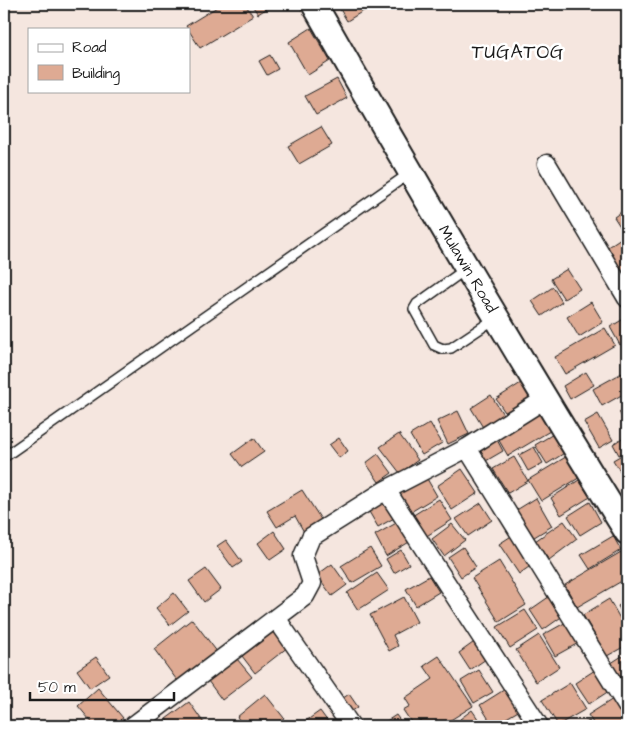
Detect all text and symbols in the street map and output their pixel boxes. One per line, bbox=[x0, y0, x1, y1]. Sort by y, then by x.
legend bbox=[28, 28, 190, 92]
text: Road bbox=[72, 37, 107, 58]
district label: TUGATOG bbox=[472, 39, 564, 66]
text: Building bbox=[72, 63, 120, 85]
street label: Mulawin Road bbox=[433, 221, 503, 317]
scale bar bbox=[30, 670, 174, 702]
text: 50 m bbox=[38, 677, 76, 698]

